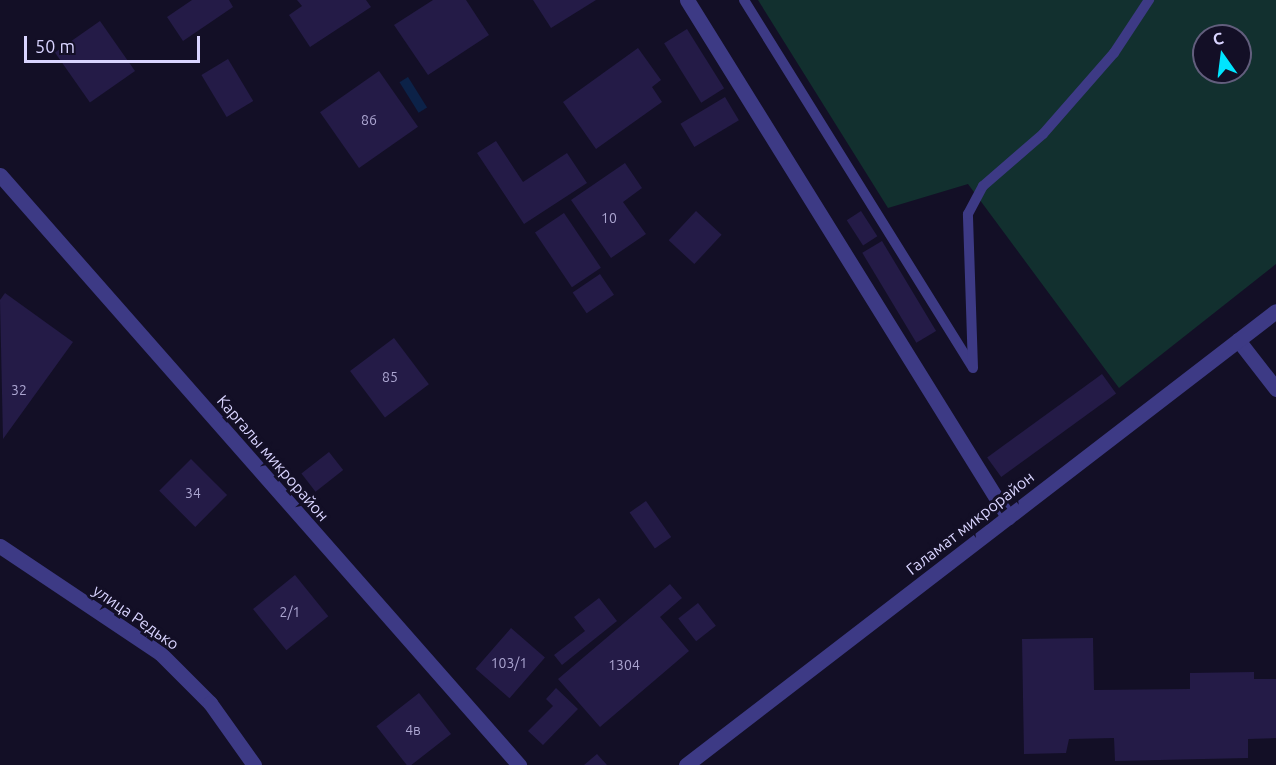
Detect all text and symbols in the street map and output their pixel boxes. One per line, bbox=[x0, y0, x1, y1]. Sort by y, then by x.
scale bar bbox=[27, 24, 202, 62]
north arrow bbox=[1192, 24, 1252, 84]
text: С bbox=[1211, 29, 1225, 48]
text: 50 m bbox=[35, 36, 75, 56]
house number: 86 bbox=[361, 112, 377, 128]
house number: 10 bbox=[601, 210, 617, 226]
house number: 85 bbox=[382, 369, 398, 385]
house number: 32 bbox=[11, 382, 27, 398]
street label: Каргалы микрорайон bbox=[213, 391, 333, 525]
street label: Галамат микрорайон bbox=[902, 467, 1038, 579]
house number: 34 bbox=[185, 485, 201, 501]
street label: улица Редько bbox=[89, 580, 183, 654]
house number: 2/1 bbox=[280, 604, 300, 620]
house number: 103/1 bbox=[491, 655, 527, 671]
house number: 1304 bbox=[608, 657, 640, 673]
house number: 4в bbox=[405, 722, 421, 738]

